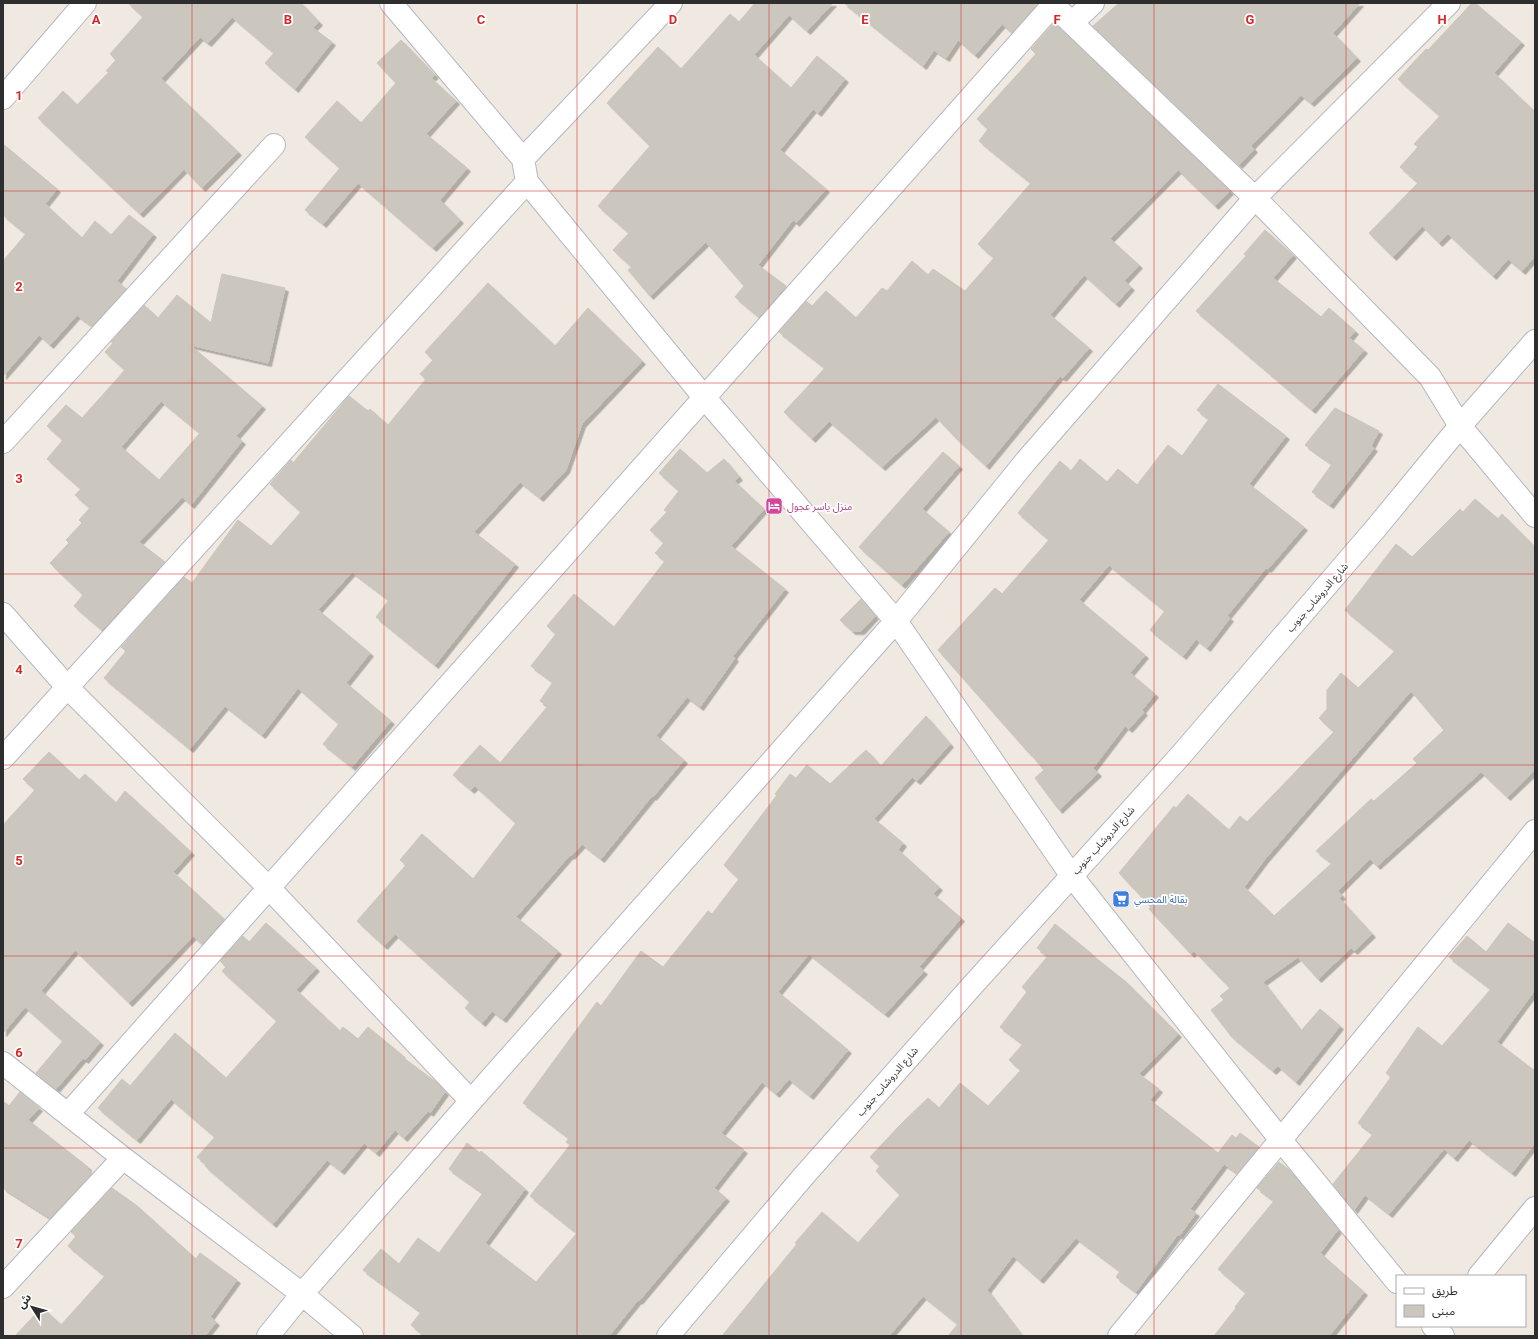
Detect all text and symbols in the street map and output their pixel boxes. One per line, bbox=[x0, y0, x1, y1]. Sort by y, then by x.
text: A bbox=[92, 12, 101, 27]
text: B bbox=[284, 12, 292, 27]
text: C bbox=[477, 12, 486, 27]
text: D bbox=[669, 12, 677, 27]
text: E bbox=[861, 12, 869, 27]
text: F bbox=[1053, 12, 1061, 27]
text: G bbox=[1246, 12, 1255, 27]
text: H bbox=[1437, 12, 1447, 27]
text: 1 bbox=[15, 88, 23, 103]
text: 2 bbox=[15, 279, 23, 294]
text: 3 bbox=[15, 471, 23, 486]
hotel icon: منزل ياسر عجول bbox=[764, 496, 784, 516]
place label: منزل ياسر عجول bbox=[787, 501, 852, 513]
street label: شارع الدروشاب جنوب bbox=[1285, 561, 1352, 635]
text: 4 bbox=[15, 662, 23, 677]
street label: شارع الدروشاب جنوب bbox=[1070, 804, 1138, 878]
text: 5 bbox=[15, 853, 23, 868]
supermarket icon: بقالة المحسي bbox=[1111, 889, 1131, 909]
place label: بقالة المحسي bbox=[1134, 894, 1188, 907]
text: 6 bbox=[15, 1045, 23, 1060]
street label: شارع الدروشاب جنوب bbox=[855, 1045, 922, 1119]
text: 7 bbox=[15, 1236, 23, 1251]
legend bbox=[1396, 1275, 1526, 1327]
text: طريق bbox=[1432, 1284, 1458, 1299]
north arrow bbox=[12, 1287, 52, 1327]
text: ش bbox=[15, 1291, 34, 1311]
text: مبنى bbox=[1432, 1304, 1455, 1318]

